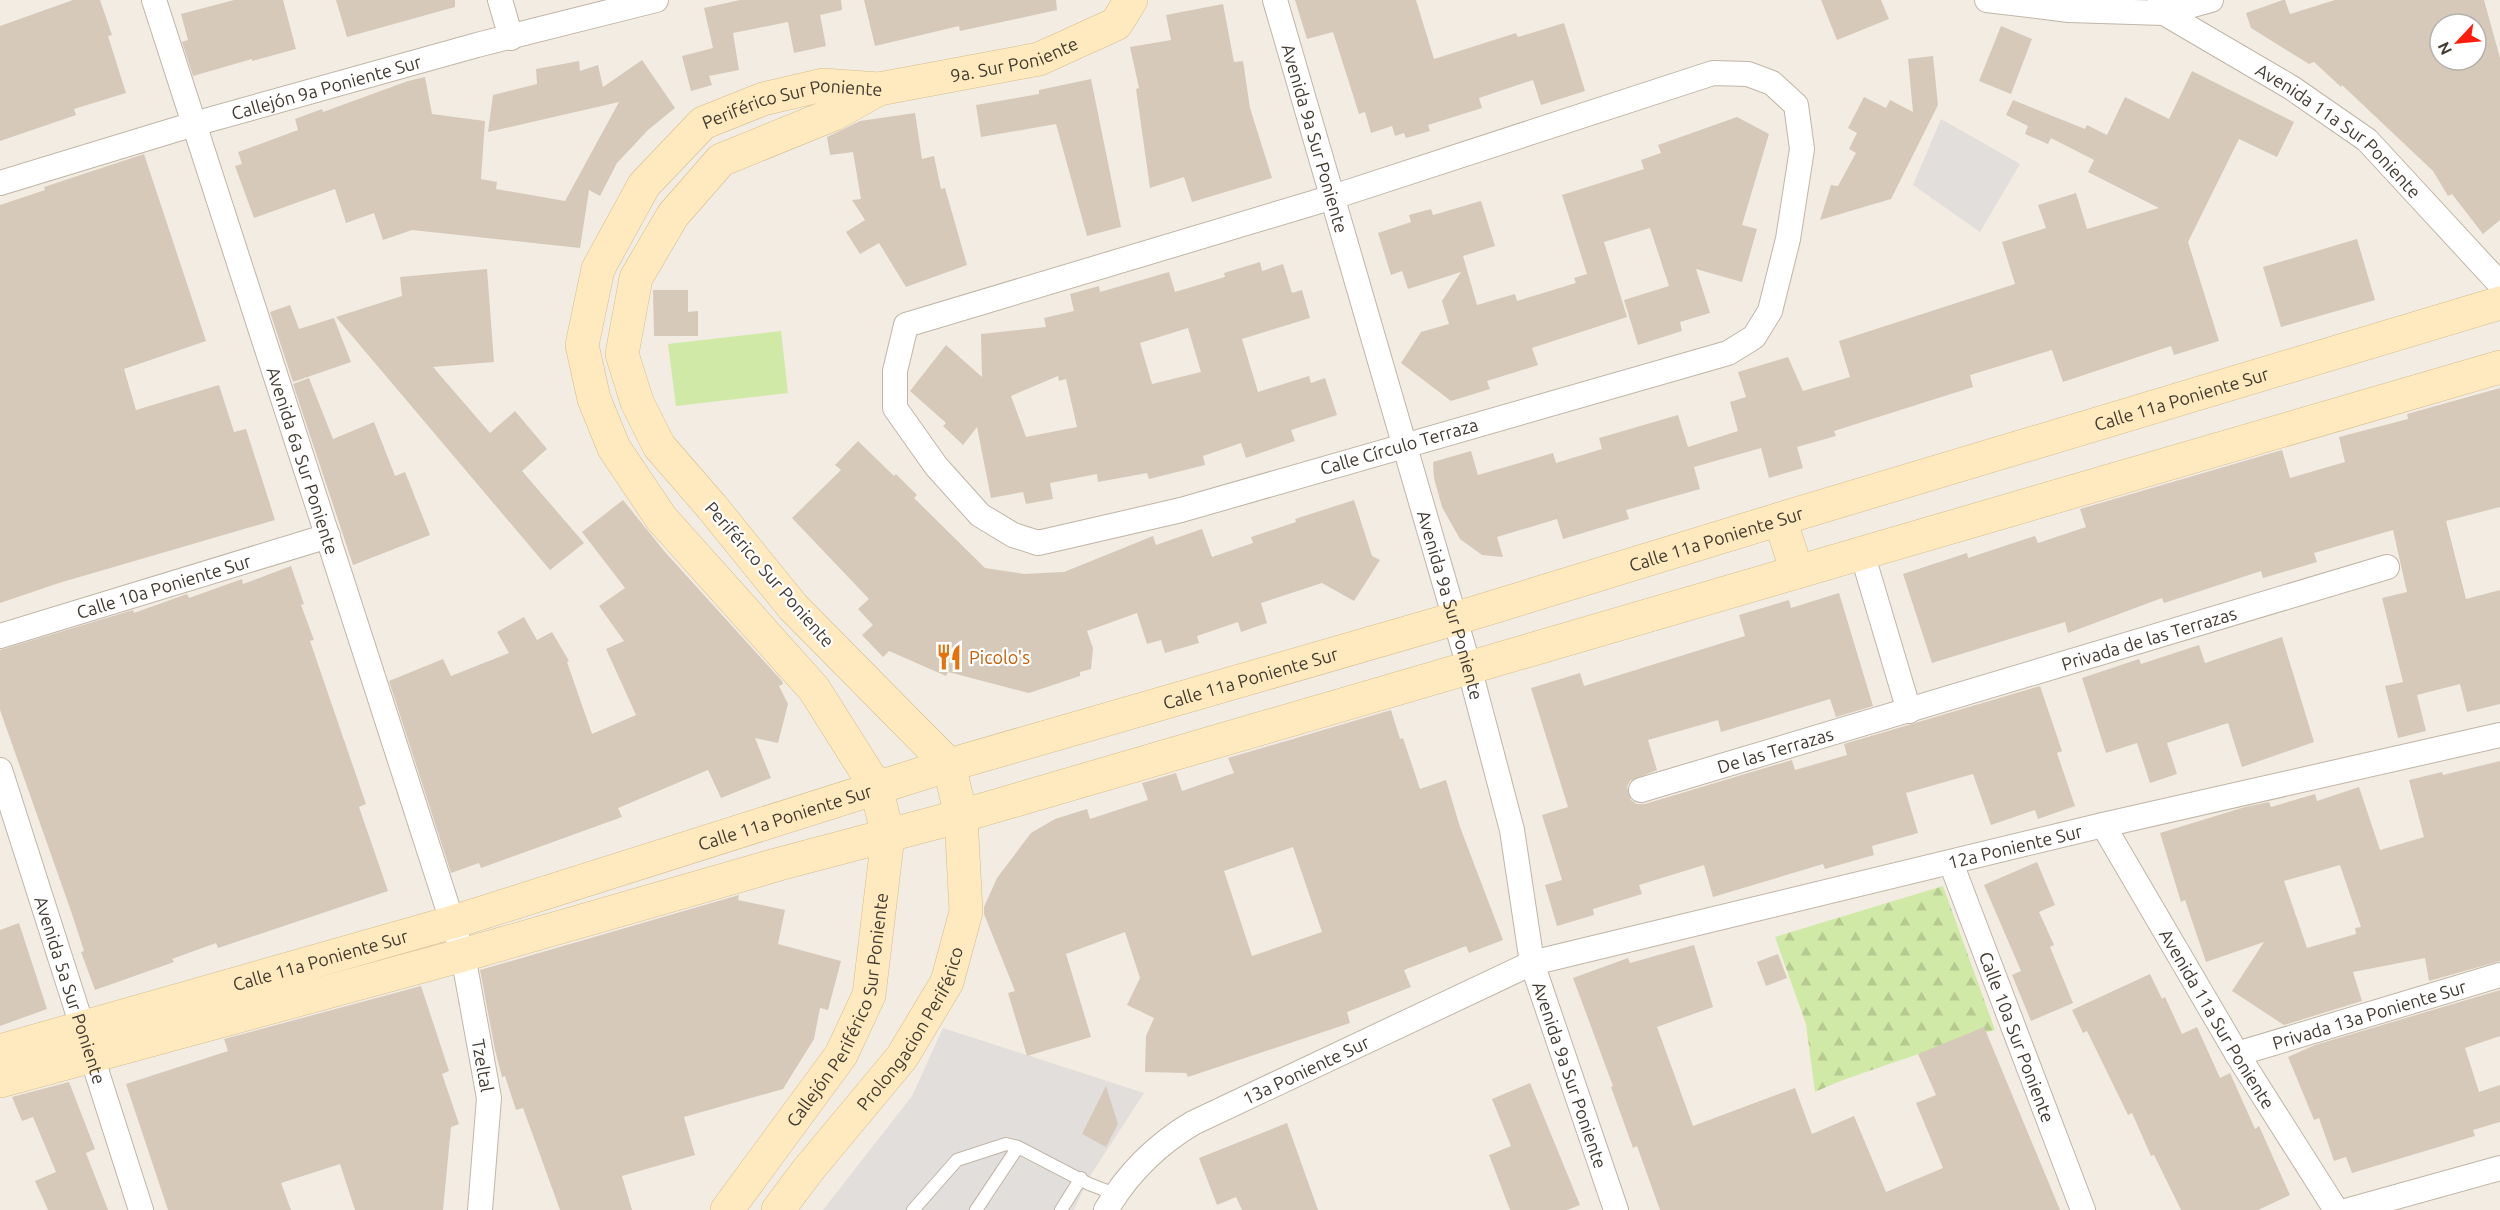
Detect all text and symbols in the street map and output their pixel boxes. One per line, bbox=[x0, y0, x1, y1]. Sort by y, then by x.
north arrow bbox=[2428, 12, 2488, 72]
street label: 9a. Sur Poniente bbox=[949, 33, 1081, 85]
text: N bbox=[2434, 39, 2455, 58]
street label: Avenida 9a Sur Poniente bbox=[1278, 41, 1352, 235]
street label: Callejón 9a Poniente Sur bbox=[229, 51, 424, 123]
street label: Avenida 11a Sur Poniente bbox=[2252, 59, 2425, 202]
street label: Periférico Sur Poniente bbox=[699, 75, 883, 132]
street label: Calle 11a Poniente Sur bbox=[2092, 363, 2271, 434]
street label: Avenida 6a Sur Poniente bbox=[263, 364, 343, 557]
street label: Calle Círculo Terraza bbox=[1318, 414, 1480, 478]
street label: Periférico Sur Poniente bbox=[701, 497, 839, 651]
street label: Calle 11a Poniente Sur bbox=[1626, 503, 1806, 575]
street label: Avenida 9a Sur Poniente bbox=[1414, 508, 1487, 702]
street label: Calle 10a Poniente Sur bbox=[74, 550, 253, 622]
street label: Privada de las Terrazas bbox=[2059, 603, 2239, 674]
restaurant icon: Picolo's bbox=[934, 642, 964, 672]
street label: Calle 11a Poniente Sur bbox=[1161, 643, 1340, 713]
place label: Picolo's bbox=[969, 647, 1030, 667]
street label: De las Terrazas bbox=[1715, 723, 1836, 777]
street label: Calle 11a Poniente Sur bbox=[695, 780, 874, 854]
street label: 12a Poniente Sur bbox=[1946, 820, 2084, 872]
street label: Callejón Periférico Sur Poniente bbox=[782, 892, 891, 1130]
street label: Avenida 5a Sur Poniente bbox=[31, 894, 110, 1086]
street label: Calle 11a Poniente Sur bbox=[230, 925, 410, 994]
street label: Avenida 11a Sur Poniente bbox=[2156, 925, 2279, 1112]
street label: Prolongacion Periférico bbox=[852, 944, 966, 1114]
street label: Calle 10a Sur Poniente bbox=[1976, 949, 2059, 1125]
street label: Privada 13a Poniente Sur bbox=[2270, 976, 2469, 1053]
street label: Avenida 9a Sur Poniente bbox=[1529, 979, 1611, 1171]
street label: 13a Poniente Sur bbox=[1239, 1031, 1372, 1108]
street label: Tzeltal bbox=[468, 1037, 498, 1094]

